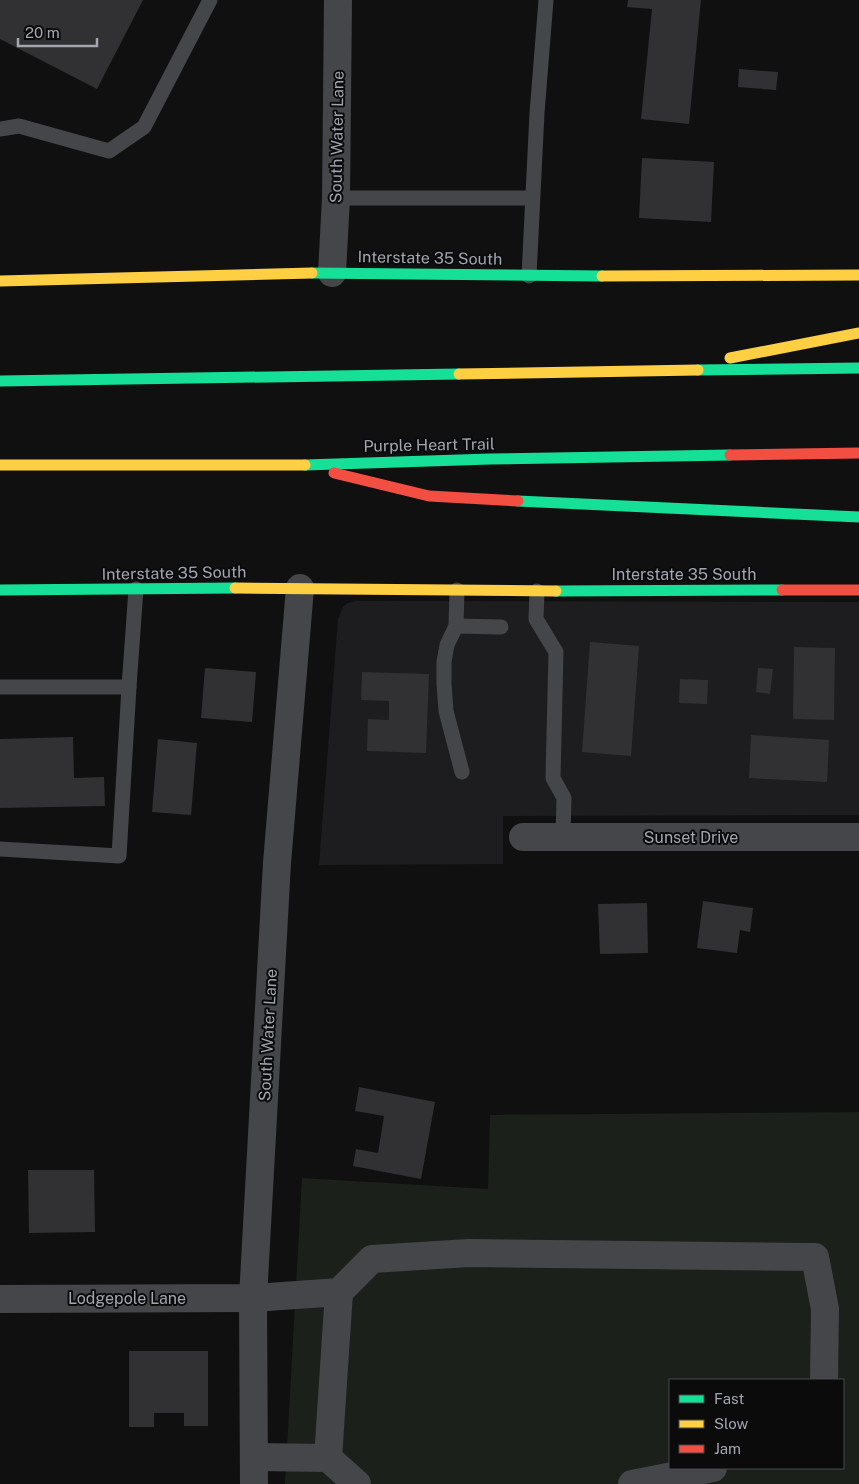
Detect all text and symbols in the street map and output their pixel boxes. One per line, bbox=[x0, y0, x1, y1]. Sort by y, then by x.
scale bar bbox=[18, 15, 96, 47]
text: 20 m bbox=[25, 24, 60, 41]
street label: South Water Lane bbox=[326, 71, 348, 203]
street label: Interstate 35 South bbox=[357, 247, 503, 269]
street label: Purple Heart Trail bbox=[363, 434, 495, 456]
street label: Interstate 35 South bbox=[101, 562, 247, 584]
street label: Interstate 35 South bbox=[612, 565, 756, 584]
street label: Sunset Drive bbox=[644, 828, 738, 847]
street label: South Water Lane bbox=[255, 968, 281, 1102]
street label: Lodgepole Lane bbox=[68, 1289, 186, 1308]
legend bbox=[669, 1379, 844, 1469]
text: Fast bbox=[714, 1390, 744, 1407]
text: Slow bbox=[714, 1415, 749, 1432]
text: Jam bbox=[714, 1440, 741, 1457]

